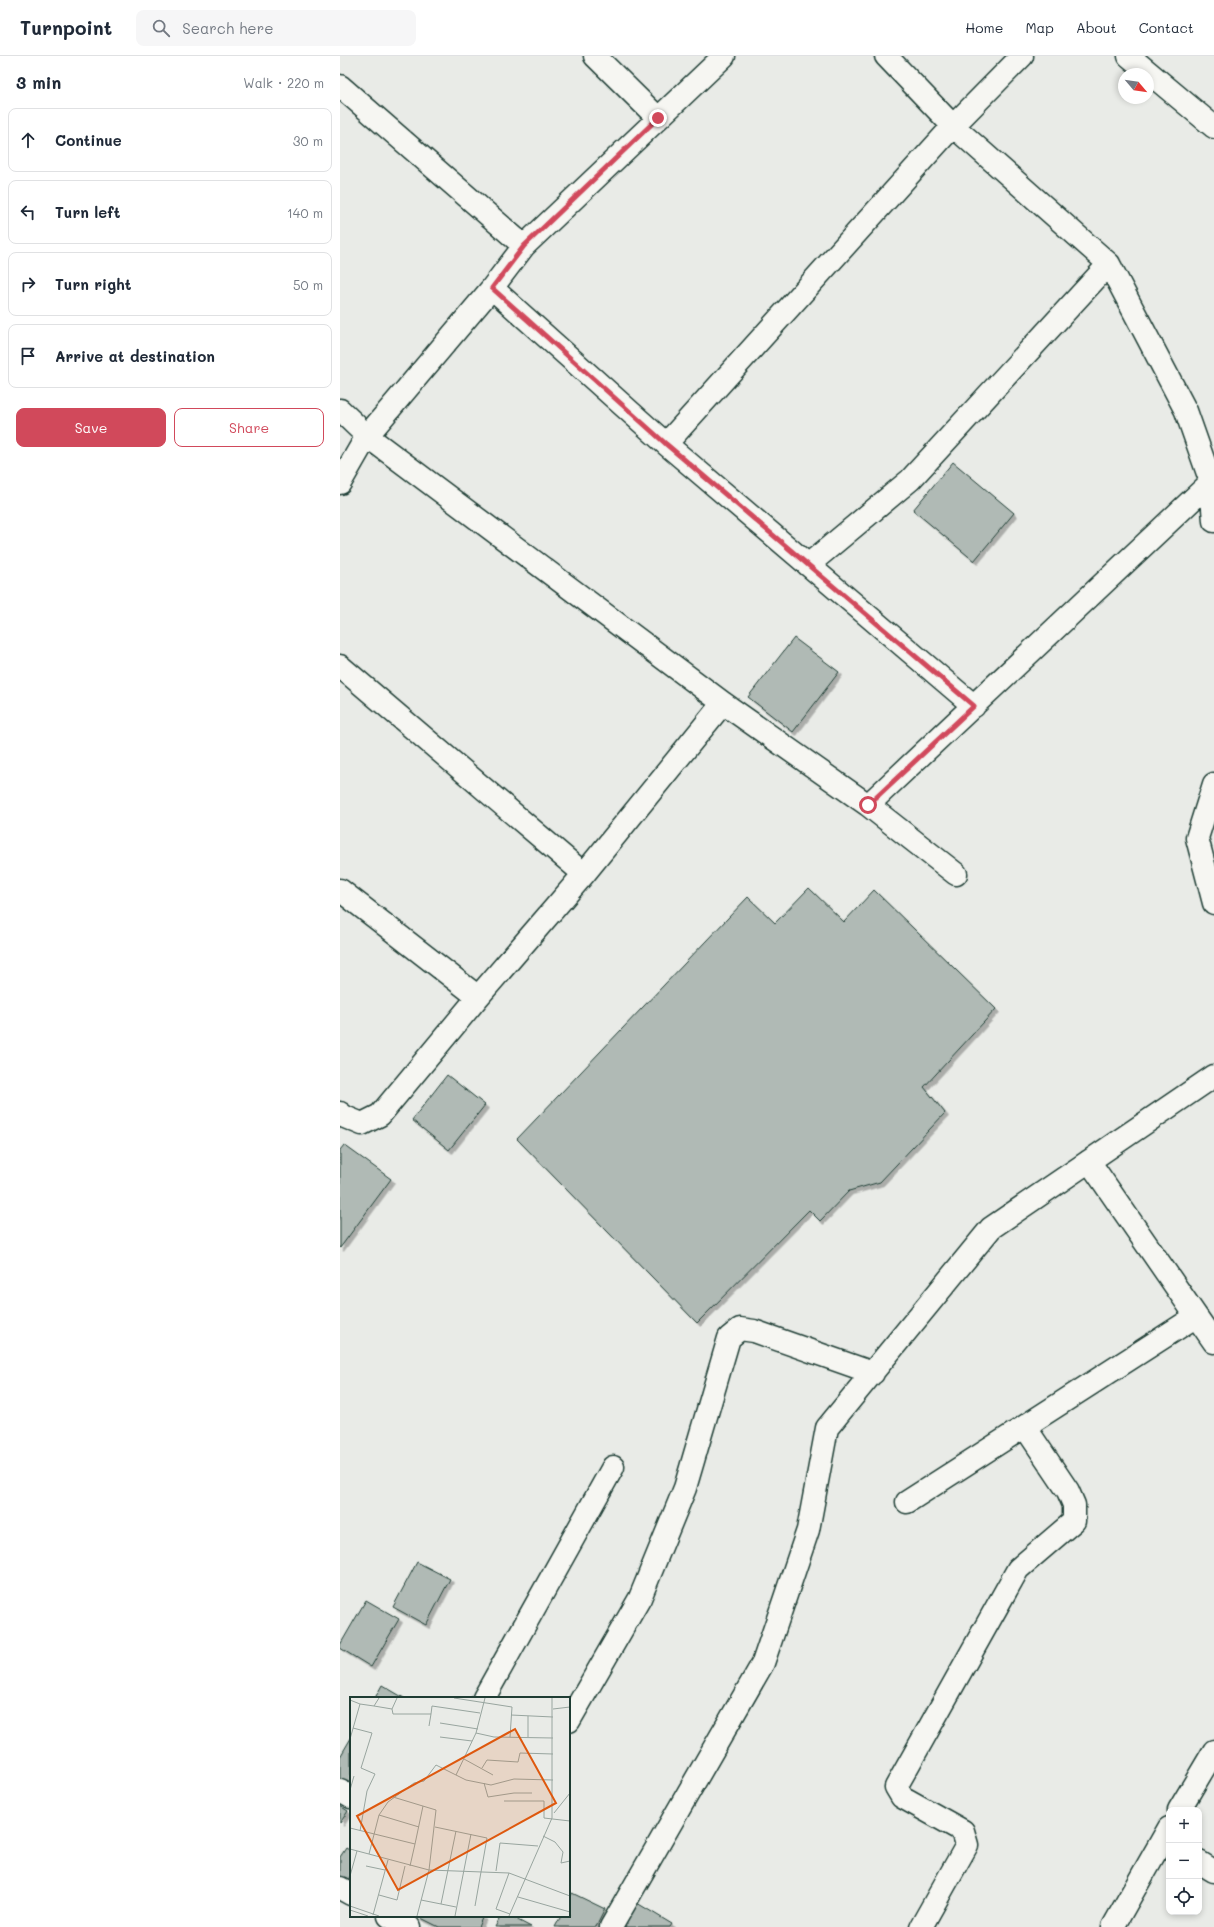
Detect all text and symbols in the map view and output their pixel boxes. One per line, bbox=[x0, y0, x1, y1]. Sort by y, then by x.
search box bbox=[136, 10, 416, 46]
text: Turnpoint bbox=[20, 15, 112, 40]
icon: search bbox=[150, 17, 172, 39]
text: Search here bbox=[182, 18, 273, 38]
text: Home bbox=[965, 18, 1003, 37]
text: Map bbox=[1025, 18, 1054, 37]
text: About bbox=[1076, 18, 1117, 37]
text: Contact bbox=[1139, 18, 1194, 37]
north arrow bbox=[1118, 68, 1154, 104]
text: 3 min bbox=[16, 71, 61, 93]
text: Walk · 220 m bbox=[243, 74, 324, 91]
route end bbox=[649, 109, 667, 127]
icon: ahead bbox=[17, 129, 39, 151]
text: Continue bbox=[55, 130, 122, 150]
text: 30 m bbox=[293, 132, 323, 149]
icon: left bbox=[17, 201, 39, 223]
text: Turn left bbox=[55, 202, 120, 222]
text: 140 m bbox=[287, 204, 323, 221]
icon: right bbox=[17, 273, 39, 295]
text: Turn right bbox=[55, 274, 132, 294]
text: 50 m bbox=[293, 276, 323, 293]
icon: arrive bbox=[17, 345, 39, 367]
text: Arrive at destination bbox=[55, 346, 215, 366]
button: Save bbox=[16, 408, 166, 447]
button: Share bbox=[174, 408, 324, 447]
route start bbox=[859, 796, 877, 814]
inset map bbox=[350, 1697, 570, 1917]
map controls bbox=[1166, 1807, 1202, 1915]
button: + bbox=[1166, 1807, 1202, 1843]
button: − bbox=[1166, 1843, 1202, 1879]
button: locate bbox=[1166, 1879, 1202, 1915]

